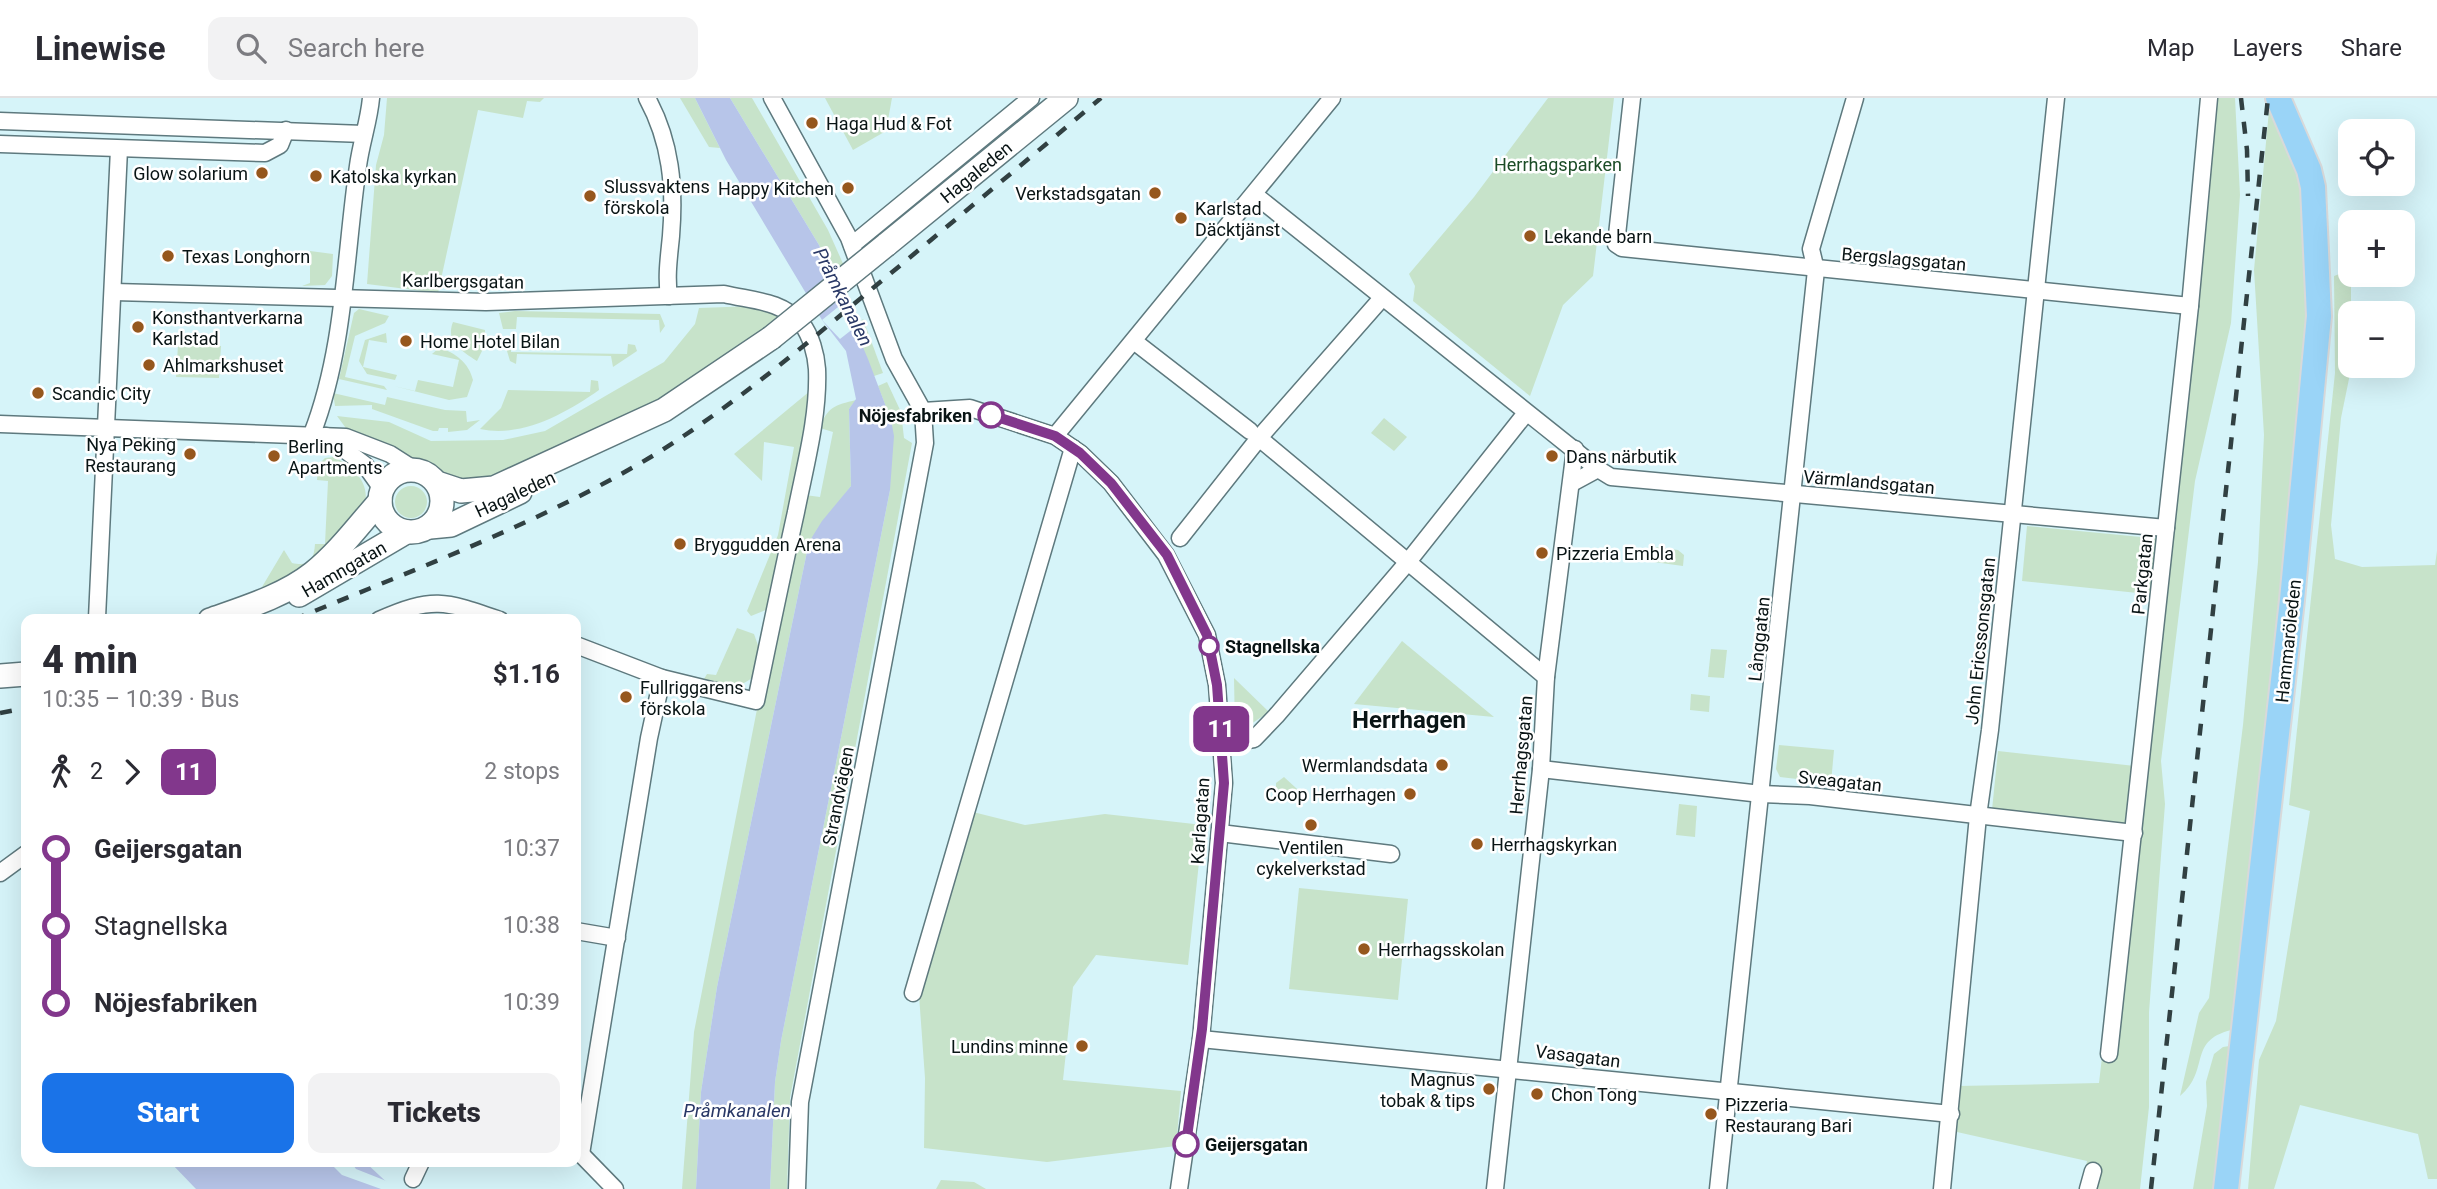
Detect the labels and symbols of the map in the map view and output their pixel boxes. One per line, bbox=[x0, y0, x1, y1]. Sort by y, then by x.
place label: Haga Hud & Fot bbox=[826, 113, 952, 134]
marker: Haga Hud & Fot bbox=[804, 115, 820, 131]
street label: Hagaleden bbox=[936, 137, 1016, 207]
park label: Herrhagsparken bbox=[1494, 154, 1622, 175]
place label: Glow solarium bbox=[133, 163, 248, 184]
marker: Glow solarium bbox=[254, 165, 270, 181]
place label: Katolska kyrkan bbox=[330, 166, 457, 187]
marker: Katolska kyrkan bbox=[308, 168, 324, 184]
place label: Slussvaktens förskola bbox=[604, 176, 710, 218]
place label: Happy Kitchen bbox=[718, 178, 834, 199]
marker: Happy Kitchen bbox=[840, 180, 856, 196]
place label: Verkstadsgatan bbox=[1015, 183, 1141, 204]
marker: Verkstadsgatan bbox=[1147, 185, 1163, 201]
marker: Slussvaktens förskola bbox=[582, 188, 598, 204]
place label: Karlstad Däcktjänst bbox=[1195, 198, 1280, 240]
marker: Karlstad Däcktjänst bbox=[1173, 210, 1189, 226]
place label: Lekande barn bbox=[1544, 226, 1652, 247]
marker: Lekande barn bbox=[1522, 228, 1538, 244]
street label: Bergslagsgatan bbox=[1841, 243, 1967, 275]
water label: Pråmkanalen bbox=[808, 244, 878, 350]
place label: Texas Longhorn bbox=[182, 246, 310, 267]
marker: Texas Longhorn bbox=[160, 248, 176, 264]
street label: Karlbergsgatan bbox=[402, 269, 524, 293]
place label: Konsthantverkarna Karlstad bbox=[152, 307, 303, 349]
marker: Konsthantverkarna Karlstad bbox=[130, 319, 146, 335]
place label: Home Hotel Bilan bbox=[420, 331, 560, 352]
marker: Home Hotel Bilan bbox=[398, 333, 414, 349]
place label: Ahlmarkshuset bbox=[163, 355, 284, 376]
marker: Ahlmarkshuset bbox=[141, 357, 157, 373]
place label: Scandic City bbox=[52, 383, 151, 404]
marker: Scandic City bbox=[30, 385, 46, 401]
marker: Nöjesfabriken bbox=[978, 402, 1004, 428]
place label: Nöjesfabriken bbox=[859, 405, 972, 426]
place label: Nya Peking Restaurang bbox=[85, 434, 176, 476]
place label: Berling Apartments bbox=[288, 436, 383, 478]
marker: Nya Peking Restaurang bbox=[182, 446, 198, 462]
place label: Dans närbutik bbox=[1566, 446, 1677, 467]
marker: Berling Apartments bbox=[266, 448, 282, 464]
marker: Dans närbutik bbox=[1544, 448, 1560, 464]
street label: Hagaleden bbox=[472, 466, 558, 522]
street label: Värmlandsgatan bbox=[1802, 466, 1936, 498]
street label: Parkgatan bbox=[2127, 532, 2157, 616]
place label: Bryggudden Arena bbox=[694, 534, 841, 555]
street label: Hamngatan bbox=[298, 536, 390, 602]
marker: Bryggudden Arena bbox=[672, 536, 688, 552]
place label: Pizzeria Embla bbox=[1556, 543, 1674, 564]
marker: Pizzeria Embla bbox=[1534, 545, 1550, 561]
street label: John Ericssonsgatan bbox=[1961, 556, 1999, 726]
street label: Hammaröleden bbox=[2271, 578, 2305, 704]
street label: Långgatan bbox=[1744, 596, 1774, 682]
marker: Stagnellska bbox=[1199, 636, 1219, 656]
place label: Stagnellska bbox=[1225, 636, 1320, 657]
place label: Fullriggarens förskola bbox=[640, 677, 744, 719]
marker: Fullriggarens förskola bbox=[618, 689, 634, 705]
street label: Herrhagsgatan bbox=[1505, 695, 1537, 815]
line badge: 11 bbox=[1190, 706, 1252, 752]
district label: Herrhagen bbox=[1352, 706, 1466, 734]
street label: Strandvägen bbox=[818, 745, 858, 847]
place label: Wermlandsdata bbox=[1302, 755, 1428, 776]
marker: Wermlandsdata bbox=[1434, 757, 1450, 773]
street label: Sveagatan bbox=[1797, 766, 1883, 796]
street label: Karlagatan bbox=[1186, 777, 1214, 865]
place label: Coop Herrhagen bbox=[1265, 784, 1396, 805]
marker: Coop Herrhagen bbox=[1402, 786, 1418, 802]
marker: Ventilen cykelverkstad bbox=[1303, 817, 1319, 833]
place label: Herrhagskyrkan bbox=[1491, 834, 1617, 855]
marker: Herrhagskyrkan bbox=[1469, 836, 1485, 852]
place label: Ventilen cykelverkstad bbox=[1256, 837, 1366, 879]
place label: Herrhagsskolan bbox=[1378, 939, 1504, 960]
marker: Herrhagsskolan bbox=[1356, 941, 1372, 957]
place label: Lundins minne bbox=[951, 1036, 1068, 1057]
marker: Lundins minne bbox=[1074, 1038, 1090, 1054]
street label: Vasagatan bbox=[1534, 1040, 1622, 1072]
place label: Magnus tobak & tips bbox=[1380, 1069, 1475, 1111]
marker: Magnus tobak & tips bbox=[1481, 1081, 1497, 1097]
place label: Chon Tong bbox=[1551, 1084, 1637, 1105]
marker: Chon Tong bbox=[1529, 1086, 1545, 1102]
place label: Pizzeria Restaurang Bari bbox=[1725, 1094, 1852, 1136]
water label: Pråmkanalen bbox=[683, 1099, 791, 1122]
marker: Pizzeria Restaurang Bari bbox=[1703, 1106, 1719, 1122]
marker: Geijersgatan bbox=[1173, 1131, 1199, 1157]
place label: Geijersgatan bbox=[1205, 1134, 1308, 1155]

